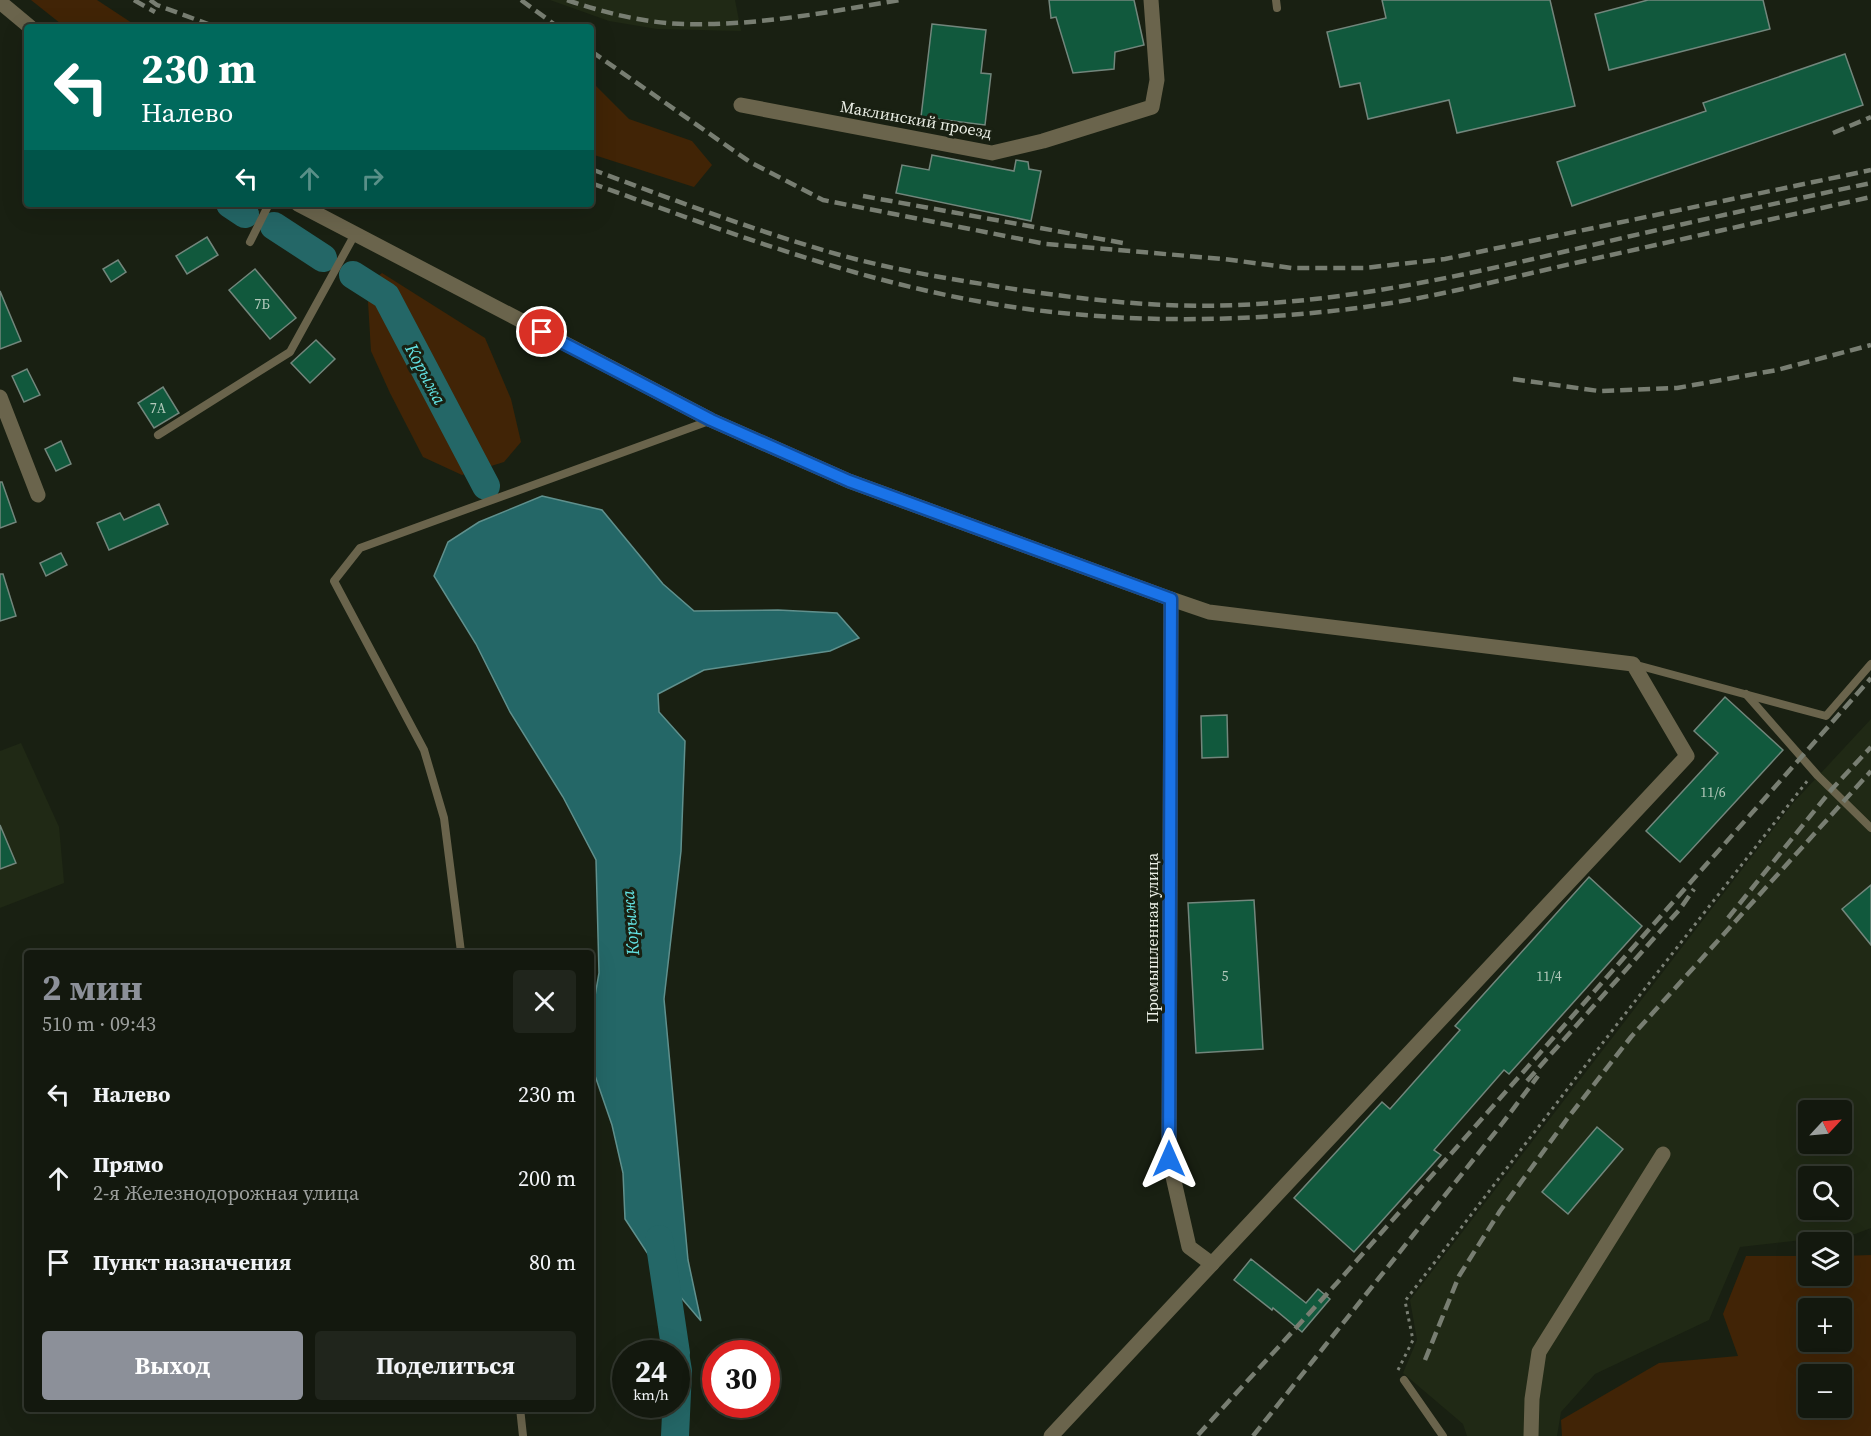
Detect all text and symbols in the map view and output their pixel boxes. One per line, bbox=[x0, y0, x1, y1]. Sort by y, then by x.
text: 230 m bbox=[141, 39, 256, 97]
icon: left bbox=[42, 48, 120, 126]
text: Налево bbox=[141, 94, 233, 131]
street label: Маклинский проезд bbox=[838, 95, 994, 143]
icon: left bbox=[230, 162, 263, 195]
icon: ahead bbox=[293, 162, 326, 195]
icon: right bbox=[356, 162, 389, 195]
house number: 7Б bbox=[254, 294, 270, 314]
pin bbox=[516, 306, 567, 357]
icon: arrive bbox=[525, 315, 558, 348]
water label: Корыжа bbox=[399, 338, 453, 409]
house number: 7А bbox=[150, 398, 167, 418]
house number: 11/6 bbox=[1700, 782, 1726, 802]
street label: Промышленная улица bbox=[1141, 852, 1163, 1023]
water label: Корыжа bbox=[615, 889, 645, 958]
text: 2 мин bbox=[42, 963, 143, 1012]
house number: 5 bbox=[1222, 966, 1229, 986]
house number: 11/4 bbox=[1536, 966, 1562, 986]
button: close bbox=[513, 970, 576, 1033]
text: 510 m · 09:43 bbox=[42, 1010, 156, 1038]
icon: left bbox=[42, 1078, 75, 1111]
text: Налево bbox=[93, 1079, 170, 1109]
text: 230 m bbox=[518, 1079, 576, 1109]
north arrow bbox=[1798, 1100, 1852, 1154]
map controls bbox=[1798, 1100, 1852, 1418]
position arrow bbox=[1137, 1127, 1201, 1191]
text: Прямо bbox=[93, 1149, 163, 1179]
icon: ahead bbox=[42, 1162, 75, 1195]
text: 200 m bbox=[518, 1163, 576, 1193]
button: search bbox=[1798, 1166, 1852, 1220]
text: 2-я Железнодорожная улица bbox=[93, 1179, 359, 1207]
button: layers bbox=[1798, 1232, 1852, 1286]
icon: arrive bbox=[42, 1246, 75, 1279]
text: Пункт назначения bbox=[93, 1247, 291, 1277]
text: 80 m bbox=[529, 1247, 576, 1277]
button: + bbox=[1798, 1298, 1852, 1352]
button: Выход bbox=[42, 1331, 303, 1400]
button: Поделиться bbox=[315, 1331, 576, 1400]
speed limit sign: 30 bbox=[702, 1340, 780, 1418]
text: 24 bbox=[635, 1351, 667, 1392]
button: − bbox=[1798, 1364, 1852, 1418]
text: km/h bbox=[633, 1384, 669, 1405]

